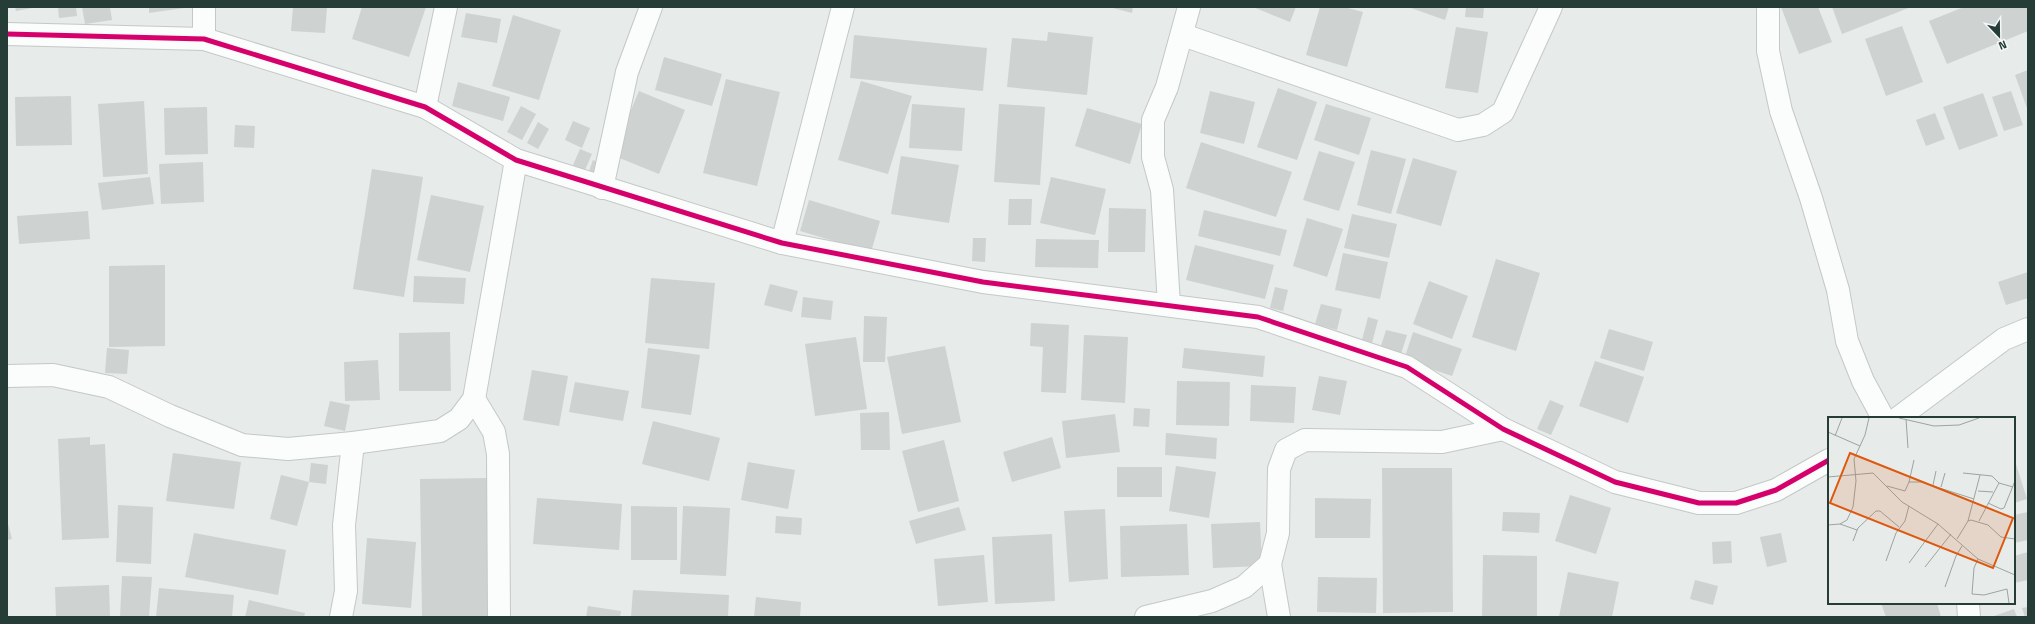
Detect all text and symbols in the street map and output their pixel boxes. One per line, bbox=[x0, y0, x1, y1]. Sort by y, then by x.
north arrow bbox=[1979, 16, 2019, 56]
text: N bbox=[1996, 36, 2009, 54]
inset map bbox=[1828, 417, 2015, 604]

